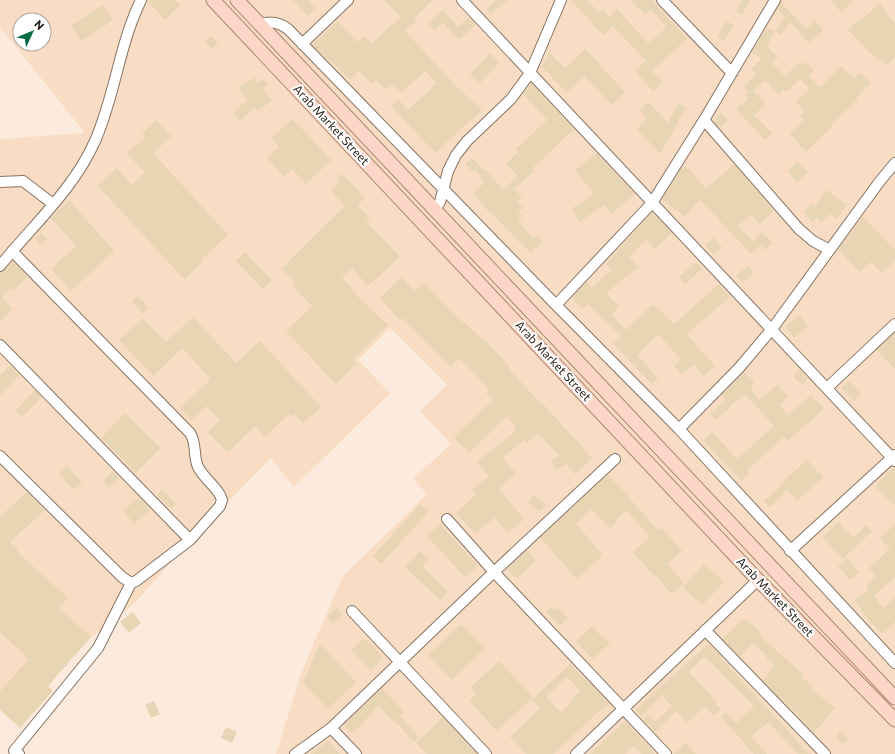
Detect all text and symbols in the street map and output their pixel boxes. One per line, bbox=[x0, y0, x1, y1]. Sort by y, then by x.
north arrow bbox=[12, 12, 52, 52]
text: N bbox=[32, 17, 47, 32]
street label: Arab Market Street bbox=[291, 81, 373, 167]
street label: Arab Market Street bbox=[513, 317, 595, 403]
street label: Arab Market Street bbox=[734, 554, 817, 639]

